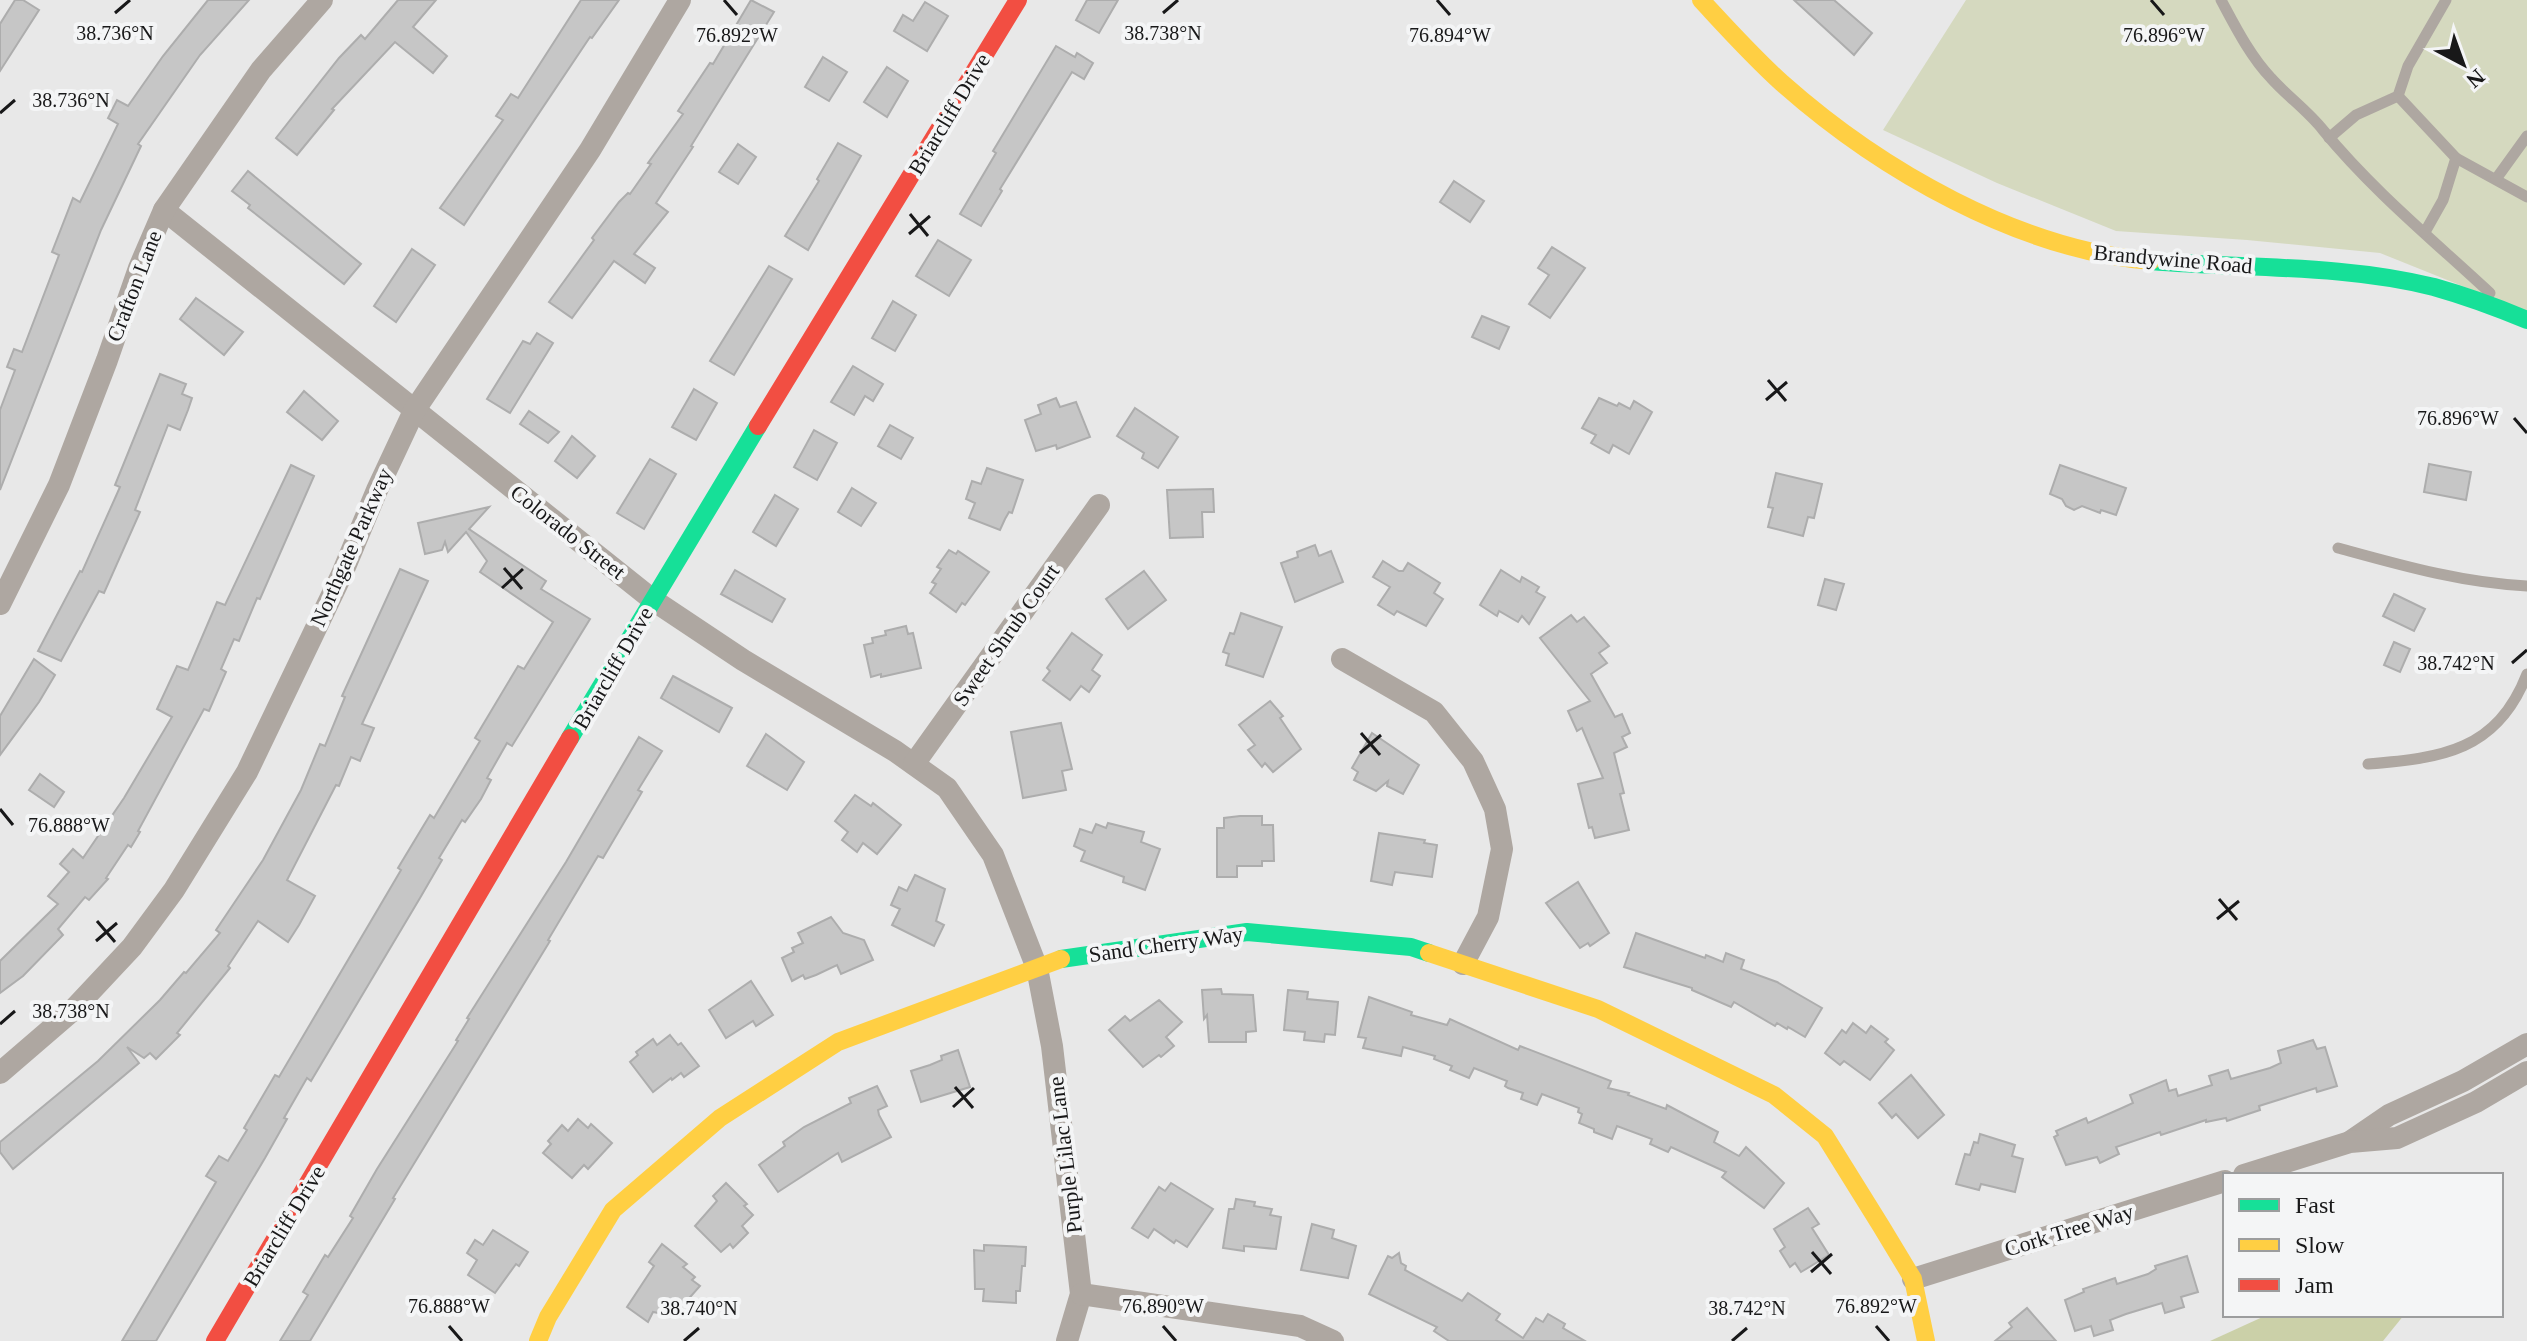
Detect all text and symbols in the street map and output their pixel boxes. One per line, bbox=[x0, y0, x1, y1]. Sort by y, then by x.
text: 38.736°N bbox=[76, 22, 154, 44]
text: 38.738°N bbox=[1124, 22, 1202, 44]
text: 76.892°W bbox=[696, 24, 778, 46]
text: 76.894°W bbox=[1409, 24, 1491, 46]
text: 76.896°W bbox=[2123, 24, 2205, 46]
north arrow bbox=[2423, 24, 2503, 104]
street label: Briarcliff Drive bbox=[903, 49, 995, 179]
text: N bbox=[2462, 64, 2490, 93]
text: 38.736°N bbox=[32, 89, 110, 111]
street label: Crafton Lane bbox=[101, 227, 167, 345]
street label: Brandywine Road bbox=[2092, 240, 2254, 278]
text: 76.896°W bbox=[2417, 407, 2499, 429]
street label: Northgate Parkway bbox=[305, 464, 397, 630]
street label: Colorado Street bbox=[506, 479, 630, 585]
street label: Sweet Shrub Court bbox=[948, 559, 1064, 711]
street label: Briarcliff Drive bbox=[568, 602, 658, 734]
text: 38.742°N bbox=[2417, 652, 2495, 674]
text: 76.888°W bbox=[28, 814, 110, 836]
street label: Sand Cherry Way bbox=[1087, 921, 1245, 967]
text: 38.738°N bbox=[32, 1000, 110, 1022]
street label: Purple Lilac Lane bbox=[1043, 1075, 1087, 1235]
street label: Briarcliff Drive bbox=[238, 1161, 330, 1291]
legend bbox=[2223, 1173, 2503, 1317]
text: Fast bbox=[2295, 1192, 2335, 1218]
street label: Cork Tree Way bbox=[2002, 1199, 2136, 1261]
text: Slow bbox=[2295, 1232, 2345, 1258]
text: Jam bbox=[2295, 1272, 2334, 1298]
text: 76.888°W bbox=[408, 1295, 490, 1317]
text: 76.890°W bbox=[1122, 1295, 1204, 1317]
text: 76.892°W bbox=[1835, 1295, 1917, 1317]
text: 38.740°N bbox=[660, 1297, 738, 1319]
text: 38.742°N bbox=[1708, 1297, 1786, 1319]

